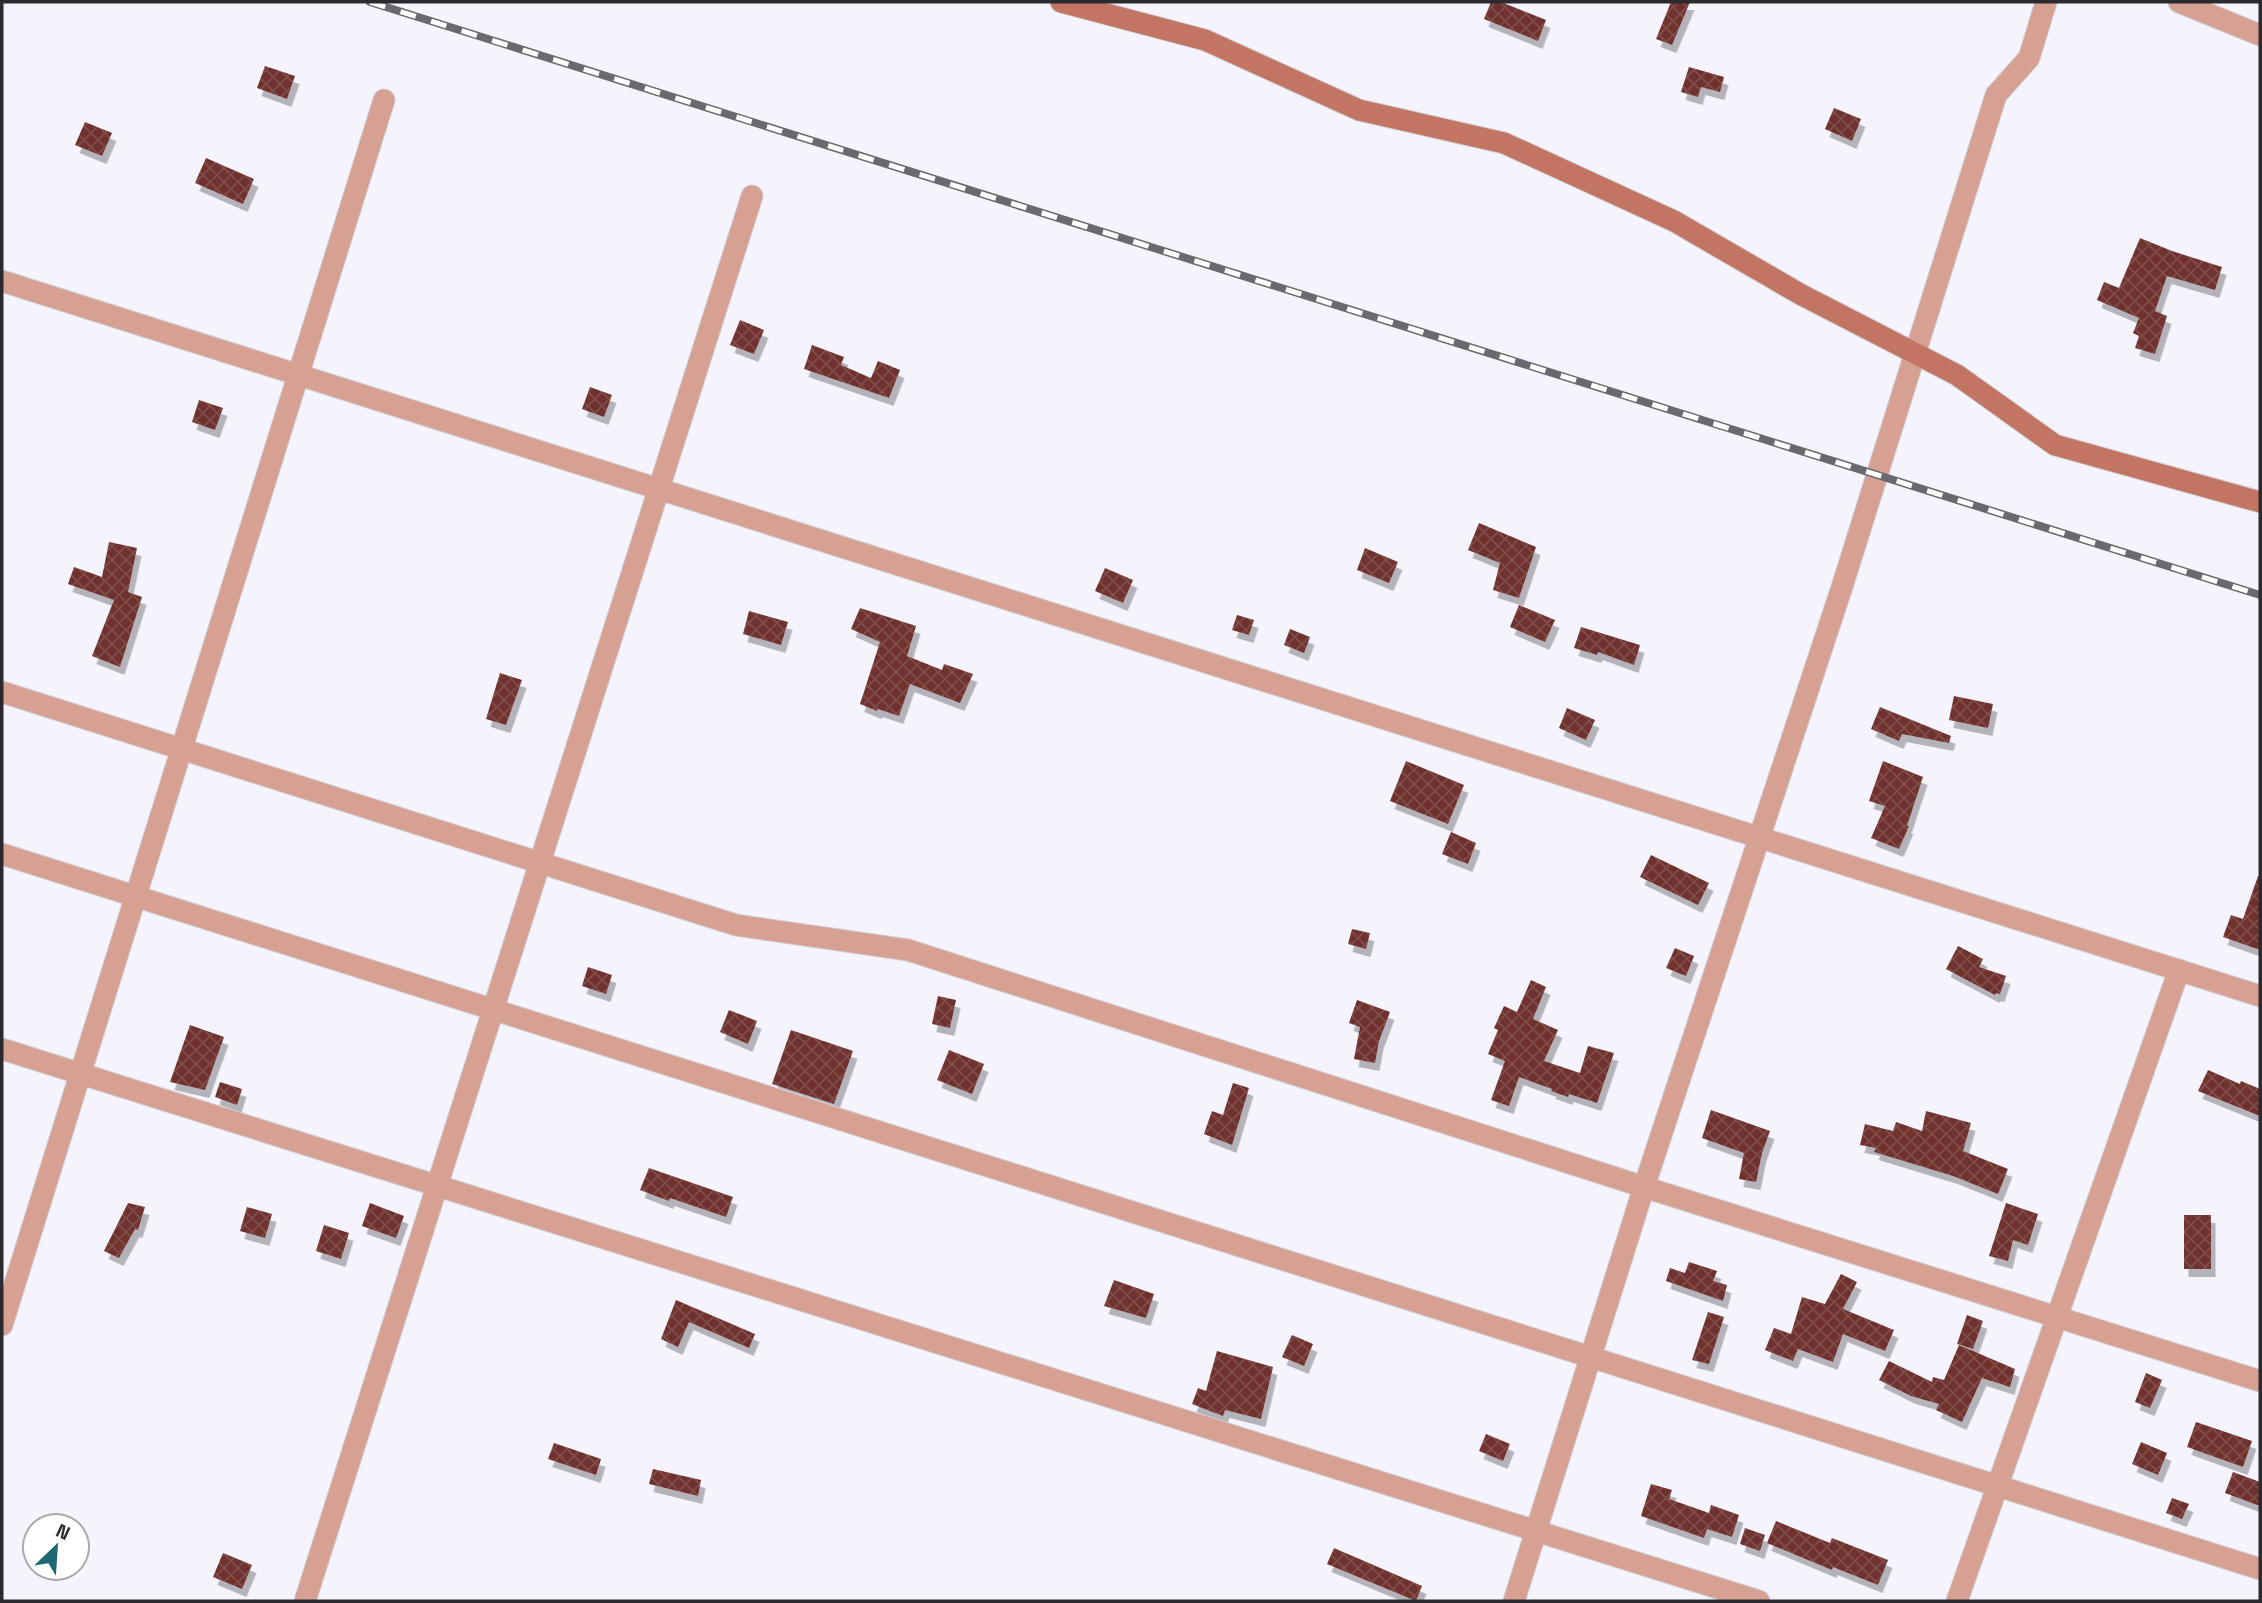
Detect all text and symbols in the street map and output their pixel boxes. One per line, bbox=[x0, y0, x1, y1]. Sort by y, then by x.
north arrow bbox=[21, 1512, 91, 1582]
text: N bbox=[52, 1518, 74, 1546]

